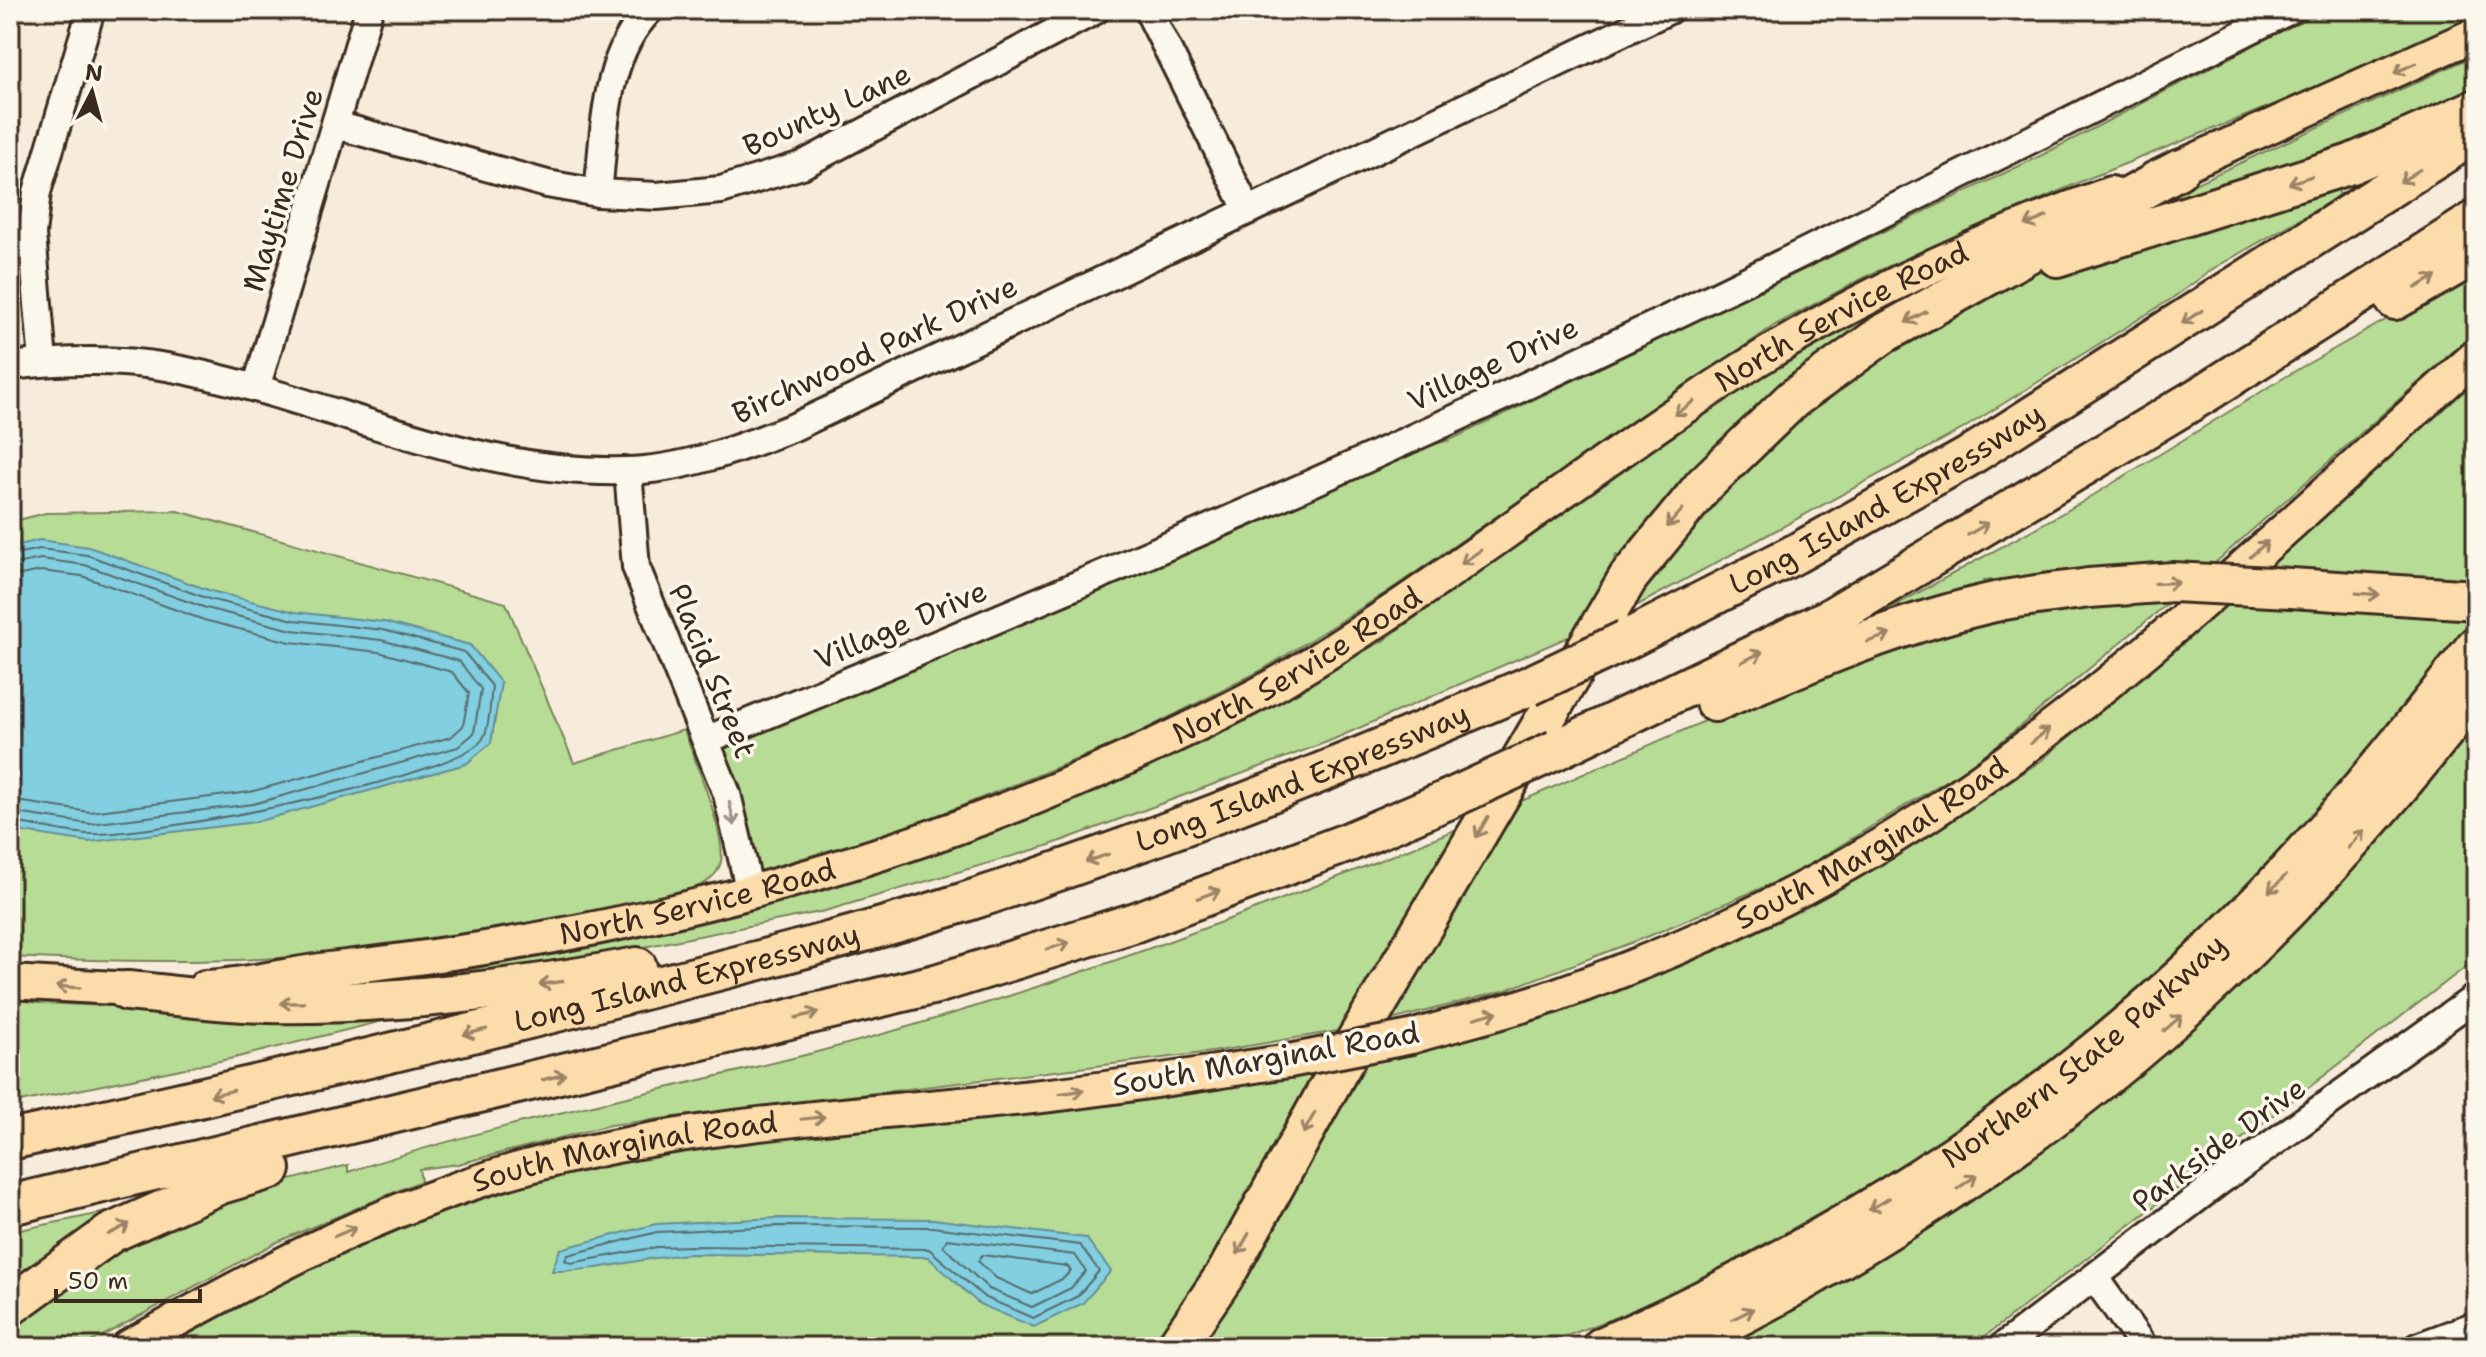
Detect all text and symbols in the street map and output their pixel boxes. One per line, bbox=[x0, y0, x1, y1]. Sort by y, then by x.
north arrow bbox=[52, 52, 132, 132]
street label: Bounty Lane bbox=[736, 53, 917, 166]
text: N bbox=[84, 57, 104, 88]
one-way arrow bbox=[2394, 61, 2418, 76]
street label: Maytime Drive bbox=[232, 83, 333, 297]
one-way arrow bbox=[2400, 167, 2422, 184]
one-way arrow bbox=[2288, 174, 2313, 188]
one-way arrow bbox=[2024, 214, 2049, 229]
street label: North Service Road bbox=[1706, 231, 1975, 402]
street label: Birchwood Park Drive bbox=[725, 265, 1024, 434]
one-way arrow bbox=[2413, 274, 2437, 289]
street label: Village Drive bbox=[1401, 306, 1585, 421]
one-way arrow bbox=[1904, 309, 1928, 325]
one-way arrow bbox=[2181, 309, 2204, 325]
street label: Long Island Expressway bbox=[1722, 393, 2051, 604]
one-way arrow bbox=[1673, 400, 1695, 416]
one-way arrow bbox=[1666, 508, 1684, 528]
one-way arrow bbox=[1966, 521, 1989, 537]
one-way arrow bbox=[2249, 540, 2269, 559]
one-way arrow bbox=[1461, 549, 1482, 566]
street label: Village Drive bbox=[808, 570, 993, 679]
street label: North Service Road bbox=[1165, 576, 1430, 754]
one-way arrow bbox=[2153, 576, 2180, 591]
street label: Placid Street bbox=[659, 577, 766, 764]
one-way arrow bbox=[2354, 587, 2381, 602]
one-way arrow bbox=[1866, 629, 1891, 644]
one-way arrow bbox=[1739, 649, 1763, 665]
street label: Long Island Expressway bbox=[1130, 693, 1475, 862]
one-way arrow bbox=[2029, 727, 2049, 745]
street label: South Marginal Road bbox=[1728, 746, 2016, 939]
one-way arrow bbox=[725, 801, 740, 826]
one-way arrow bbox=[1474, 815, 1490, 838]
one-way arrow bbox=[2347, 830, 2365, 850]
street label: North Service Road bbox=[556, 848, 840, 955]
one-way arrow bbox=[1085, 852, 1110, 867]
one-way arrow bbox=[2267, 874, 2286, 894]
one-way arrow bbox=[1197, 886, 1221, 900]
street label: Long Island Expressway bbox=[510, 913, 864, 1042]
street label: Northern State Parkway bbox=[1933, 924, 2235, 1178]
one-way arrow bbox=[1044, 938, 1070, 953]
one-way arrow bbox=[539, 976, 565, 991]
one-way arrow bbox=[56, 979, 82, 994]
one-way arrow bbox=[279, 995, 306, 1010]
one-way arrow bbox=[794, 1007, 819, 1022]
one-way arrow bbox=[1473, 1007, 1499, 1022]
street label: South Marginal Road bbox=[1109, 1011, 1422, 1106]
one-way arrow bbox=[2162, 1014, 2182, 1032]
one-way arrow bbox=[462, 1026, 488, 1041]
street label: Parkside Drive bbox=[2123, 1068, 2314, 1222]
one-way arrow bbox=[541, 1069, 567, 1084]
one-way arrow bbox=[1059, 1084, 1084, 1099]
one-way arrow bbox=[210, 1086, 235, 1101]
street label: South Marginal Road bbox=[467, 1101, 779, 1202]
one-way arrow bbox=[799, 1110, 826, 1125]
one-way arrow bbox=[1301, 1111, 1316, 1135]
one-way arrow bbox=[1955, 1174, 1977, 1190]
one-way arrow bbox=[1868, 1197, 1891, 1213]
one-way arrow bbox=[107, 1221, 131, 1236]
one-way arrow bbox=[332, 1224, 357, 1238]
one-way arrow bbox=[1234, 1232, 1250, 1255]
scale bar bbox=[56, 1253, 200, 1303]
text: 50 m bbox=[68, 1265, 128, 1297]
one-way arrow bbox=[1730, 1305, 1754, 1321]

